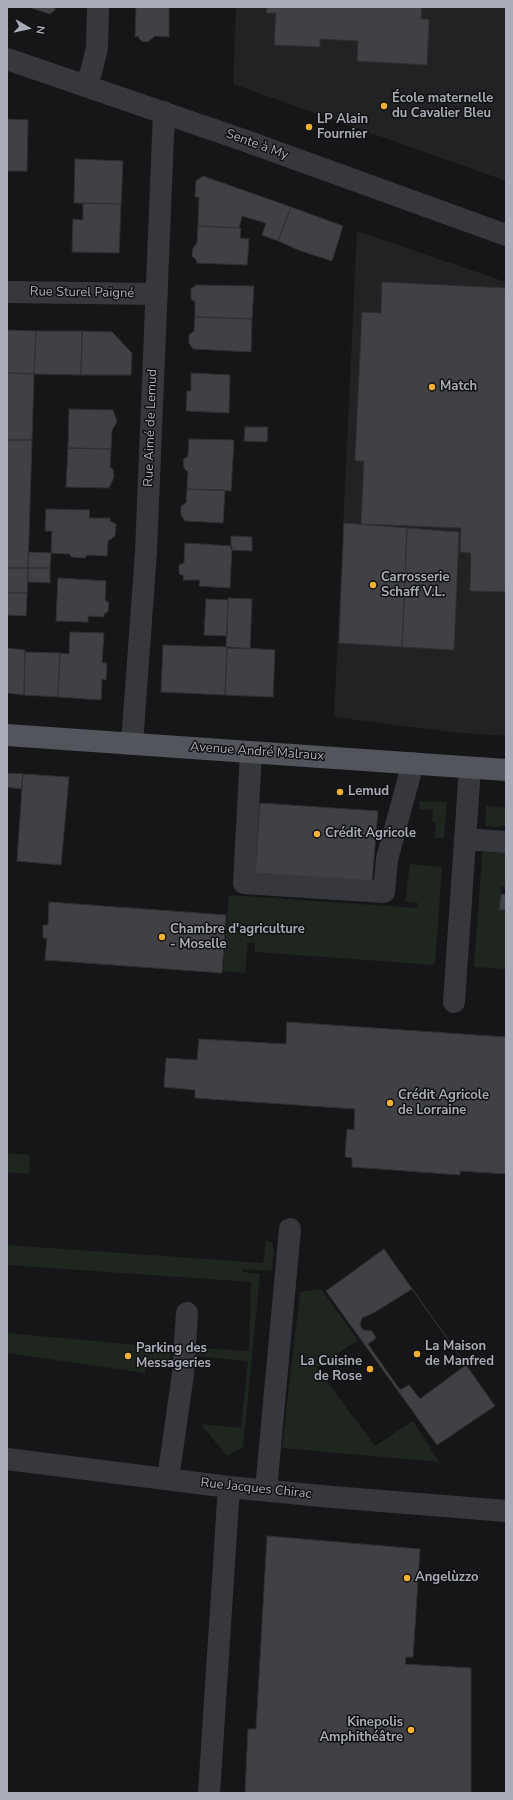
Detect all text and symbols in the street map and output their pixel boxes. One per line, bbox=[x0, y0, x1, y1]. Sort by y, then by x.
north arrow bbox=[8, 8, 48, 48]
text: N bbox=[32, 25, 48, 35]
place label: École maternelle du Cavalier Bleu bbox=[392, 91, 493, 122]
marker: École maternelle du Cavalier Bleu bbox=[379, 101, 389, 111]
place label: LP Alain Fournier bbox=[317, 112, 368, 143]
marker: LP Alain Fournier bbox=[304, 122, 314, 132]
street label: Sente à My bbox=[224, 127, 290, 163]
street label: Rue Sturel Paigné bbox=[30, 284, 134, 302]
street label: Rue Aimé de Lemud bbox=[141, 369, 161, 487]
place label: Match bbox=[440, 379, 477, 395]
marker: Match bbox=[427, 382, 437, 392]
place label: Carrosserie Schaff V.L. bbox=[381, 570, 449, 601]
marker: Carrosserie Schaff V.L. bbox=[368, 580, 378, 590]
street label: Avenue André Malraux bbox=[189, 740, 325, 764]
place label: Lemud bbox=[348, 784, 389, 800]
marker: Lemud bbox=[335, 787, 345, 797]
place label: Crédit Agricole bbox=[325, 826, 416, 842]
marker: Crédit Agricole bbox=[312, 829, 322, 839]
place label: Chambre d'agriculture - Moselle bbox=[170, 922, 305, 953]
marker: Chambre d'agriculture - Moselle bbox=[157, 932, 167, 942]
place label: Crédit Agricole de Lorraine bbox=[398, 1088, 489, 1119]
marker: Crédit Agricole de Lorraine bbox=[385, 1098, 395, 1108]
place label: La Maison de Manfred bbox=[425, 1339, 494, 1370]
place label: Parking des Messageries bbox=[136, 1341, 211, 1372]
marker: La Maison de Manfred bbox=[412, 1349, 422, 1359]
marker: Parking des Messageries bbox=[123, 1351, 133, 1361]
place label: La Cuisine de Rose bbox=[300, 1354, 362, 1385]
marker: La Cuisine de Rose bbox=[365, 1364, 375, 1374]
street label: Rue Jacques Chirac bbox=[200, 1475, 312, 1503]
place label: Angelùzzo bbox=[415, 1570, 479, 1586]
marker: Angelùzzo bbox=[402, 1573, 412, 1583]
place label: Kinepolis Amphithéâtre bbox=[319, 1715, 403, 1746]
marker: Kinepolis Amphithéâtre bbox=[406, 1725, 416, 1735]

